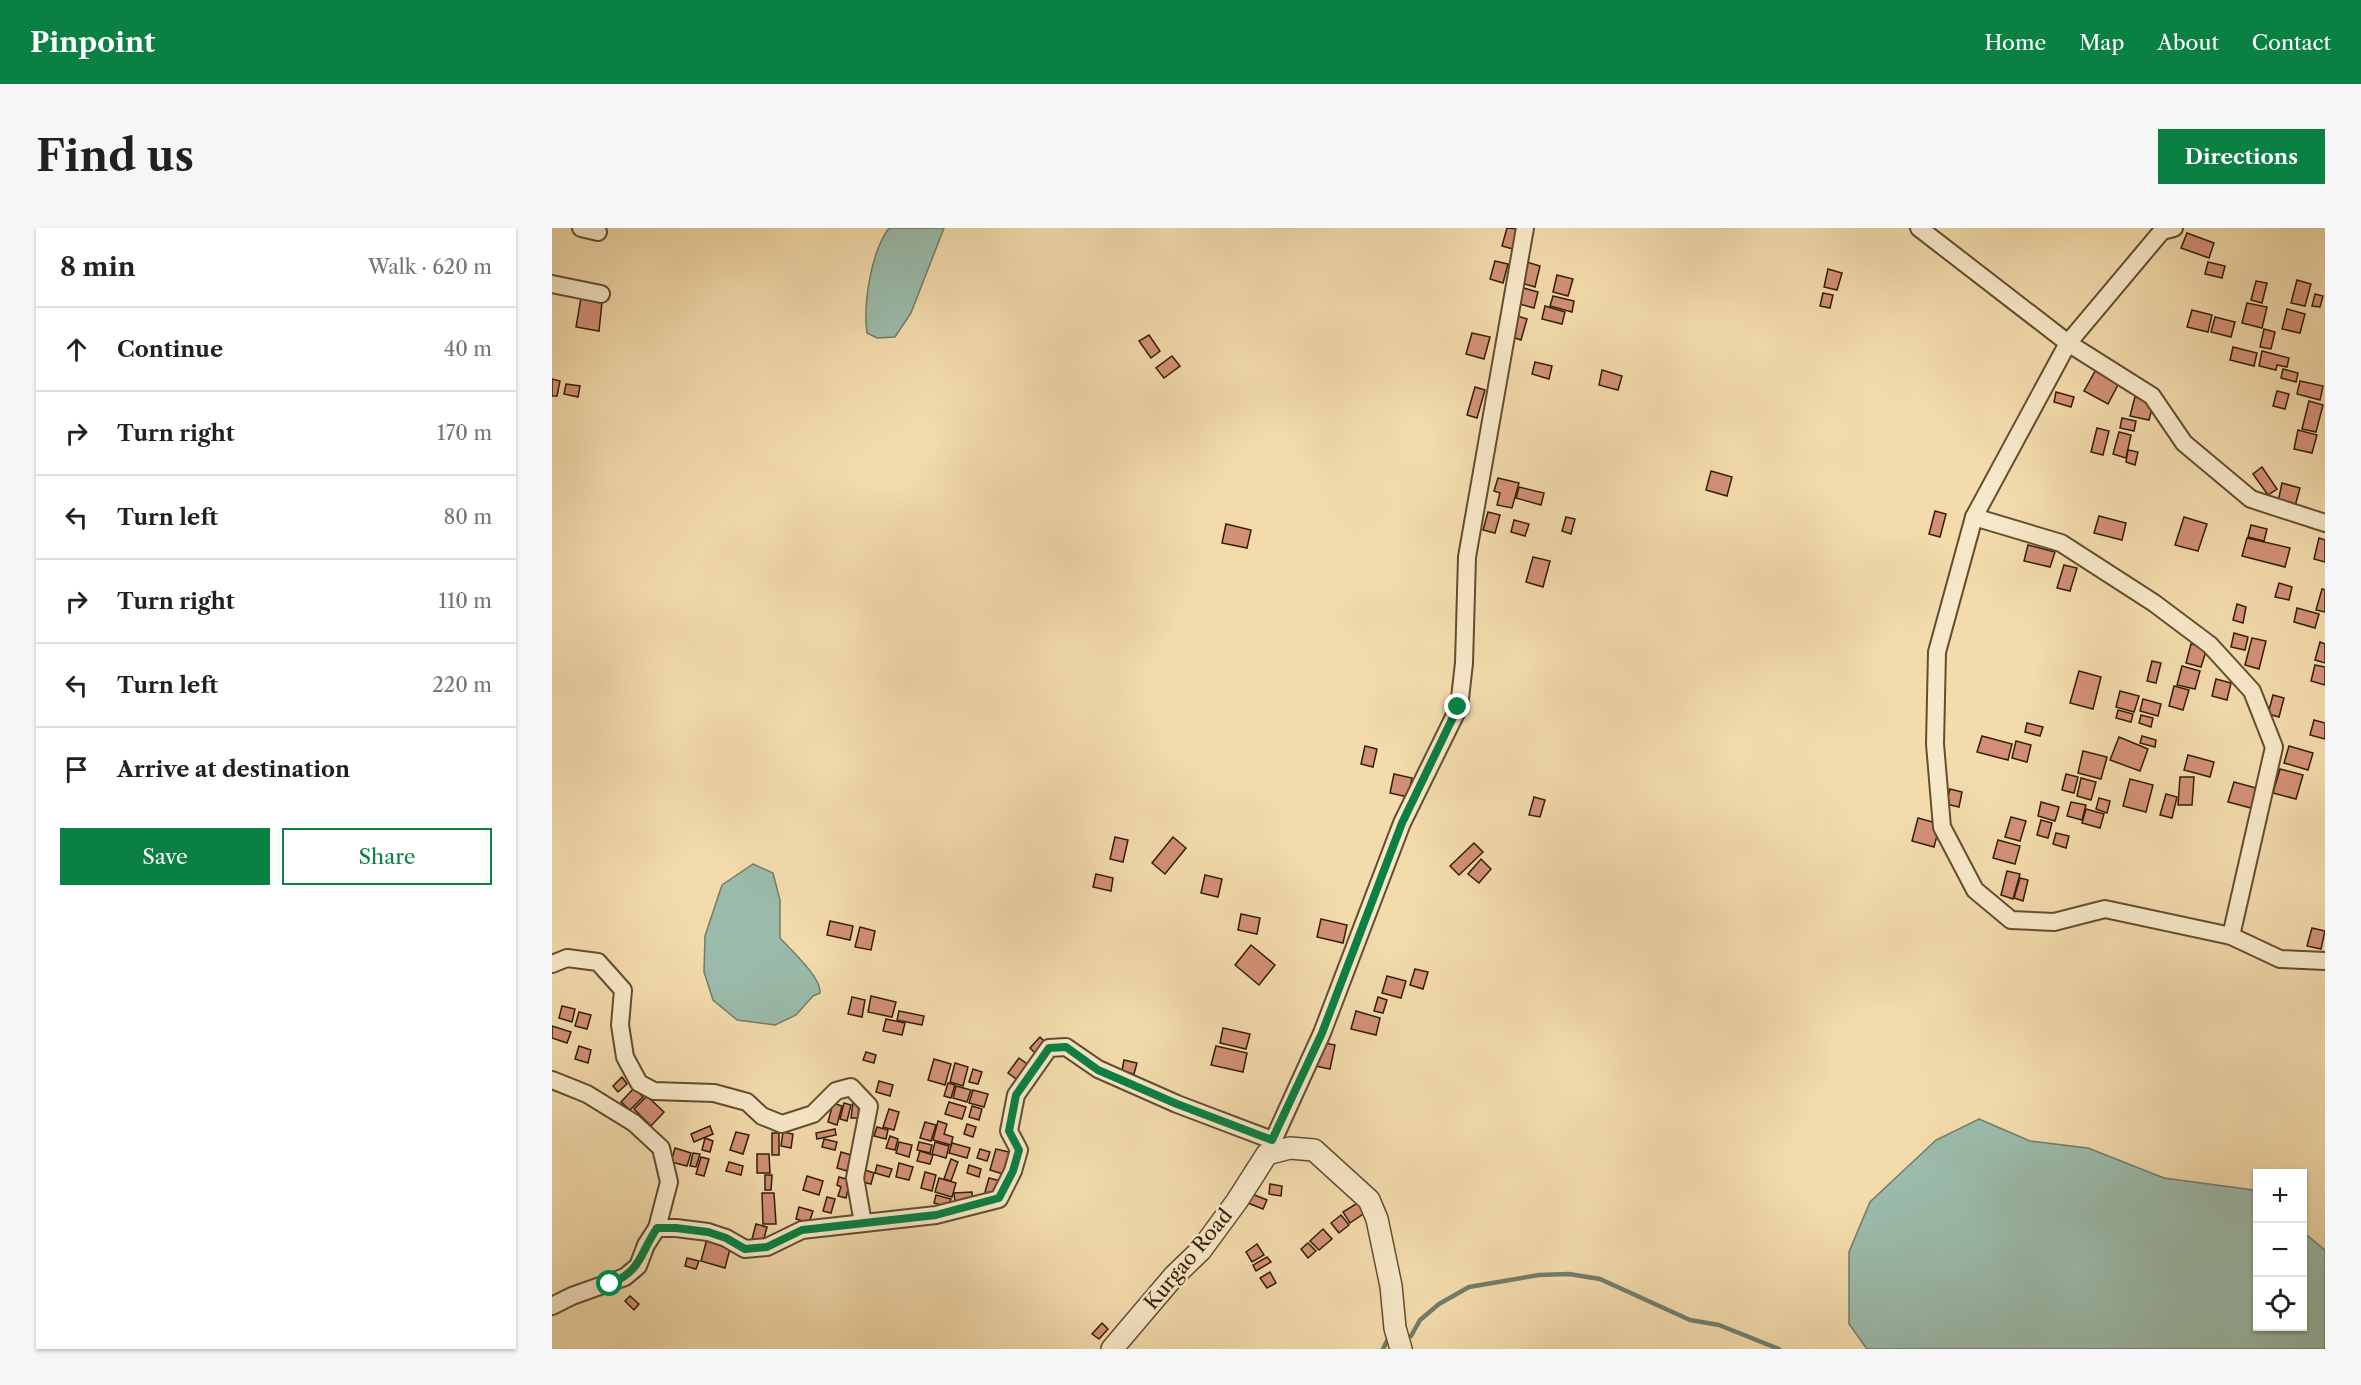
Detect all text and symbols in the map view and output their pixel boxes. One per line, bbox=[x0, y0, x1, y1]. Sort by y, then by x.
text: Pinpoint bbox=[30, 25, 155, 59]
text: Home bbox=[1985, 30, 2046, 55]
text: Map bbox=[2079, 30, 2124, 55]
text: About bbox=[2157, 30, 2219, 55]
text: Contact bbox=[2252, 30, 2331, 55]
button: Directions bbox=[2158, 129, 2325, 184]
text: Find us bbox=[36, 130, 194, 182]
text: 8 min bbox=[60, 251, 136, 283]
text: Walk · 620 m bbox=[368, 255, 492, 279]
icon: ahead bbox=[60, 333, 93, 366]
text: Continue bbox=[117, 336, 223, 363]
text: 40 m bbox=[444, 337, 492, 361]
icon: right bbox=[60, 417, 93, 450]
text: Turn right bbox=[117, 420, 235, 447]
text: 170 m bbox=[437, 421, 492, 445]
icon: left bbox=[60, 501, 93, 534]
text: Turn left bbox=[117, 504, 218, 531]
text: 80 m bbox=[444, 505, 492, 529]
icon: right bbox=[60, 585, 93, 618]
text: Turn right bbox=[117, 588, 235, 615]
text: 110 m bbox=[439, 589, 492, 613]
icon: left bbox=[60, 669, 93, 702]
text: Turn left bbox=[117, 672, 218, 699]
text: 220 m bbox=[432, 673, 492, 697]
route end bbox=[1444, 693, 1470, 719]
icon: arrive bbox=[60, 753, 93, 786]
text: Arrive at destination bbox=[117, 756, 350, 783]
button: Save bbox=[60, 828, 270, 885]
button: Share bbox=[282, 828, 492, 885]
map controls bbox=[2253, 1169, 2307, 1331]
button: + bbox=[2253, 1169, 2307, 1223]
street label: Kurgao Road bbox=[1139, 1204, 1237, 1314]
button: − bbox=[2253, 1223, 2307, 1277]
route start bbox=[596, 1270, 622, 1296]
button: locate bbox=[2253, 1277, 2307, 1331]

